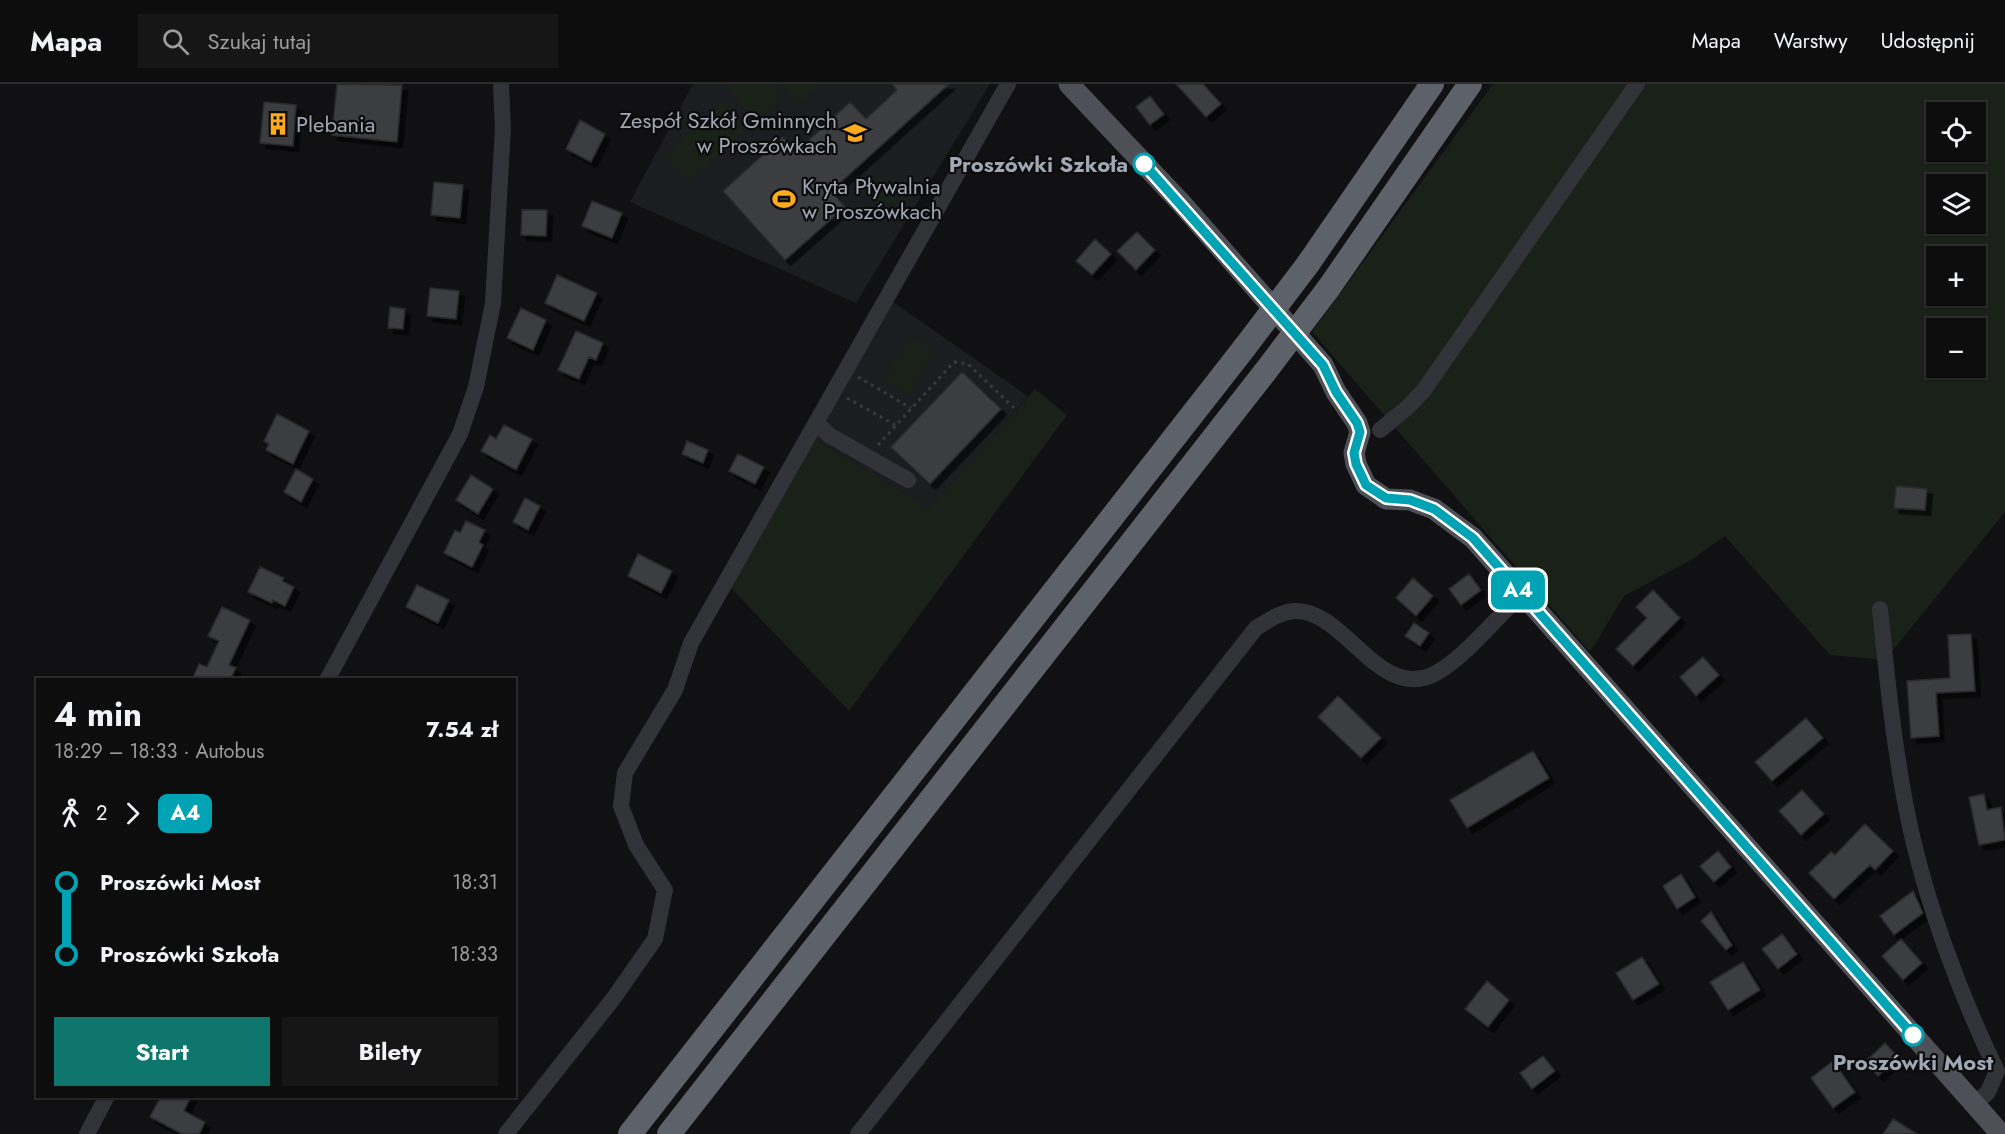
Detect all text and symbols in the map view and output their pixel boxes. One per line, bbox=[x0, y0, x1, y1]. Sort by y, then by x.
search box bbox=[138, 14, 558, 68]
text: Mapa bbox=[30, 21, 102, 62]
icon: search bbox=[159, 25, 192, 58]
text: Szukaj tutaj bbox=[207, 25, 311, 57]
text: Mapa bbox=[1692, 26, 1741, 56]
text: Warstwy bbox=[1774, 26, 1847, 56]
text: Udostępnij bbox=[1880, 26, 1975, 56]
map controls bbox=[1926, 102, 1986, 378]
button: locate bbox=[1926, 102, 1986, 162]
place label: Zespół Szkół Gminnych w Proszówkach bbox=[620, 104, 837, 161]
place label: Plebania bbox=[296, 108, 375, 140]
building icon: Plebania bbox=[265, 111, 291, 137]
school or university icon: Zespół Szkół Gminnych w Proszówkach bbox=[842, 120, 868, 146]
place label: Proszówki Szkoła bbox=[949, 148, 1128, 180]
marker: Proszówki Szkoła bbox=[1133, 153, 1155, 175]
place label: Kryta Pływalnia w Proszówkach bbox=[802, 170, 942, 227]
button: layers bbox=[1926, 174, 1986, 234]
sports icon: Kryta Pływalnia w Proszówkach bbox=[771, 186, 797, 212]
button: + bbox=[1926, 246, 1986, 306]
button: − bbox=[1926, 318, 1986, 378]
line badge: A4 bbox=[1491, 570, 1545, 610]
text: A4 bbox=[1503, 575, 1533, 605]
text: 4 min bbox=[54, 691, 142, 738]
text: 7.54 zł bbox=[426, 713, 498, 745]
text: 18:29 – 18:33 · Autobus bbox=[54, 737, 264, 766]
icon: walk bbox=[54, 797, 87, 830]
icon: forward bbox=[116, 797, 149, 830]
text: A4 bbox=[170, 798, 200, 828]
text: 2 bbox=[96, 799, 107, 828]
text: Proszówki Most bbox=[100, 866, 261, 898]
text: 18:31 bbox=[452, 868, 498, 897]
text: Proszówki Szkoła bbox=[100, 938, 279, 970]
text: 18:33 bbox=[450, 940, 498, 969]
button: Start bbox=[54, 1017, 270, 1086]
button: Bilety bbox=[282, 1017, 498, 1086]
marker: Proszówki Most bbox=[1902, 1024, 1924, 1046]
place label: Proszówki Most bbox=[1833, 1046, 1993, 1078]

